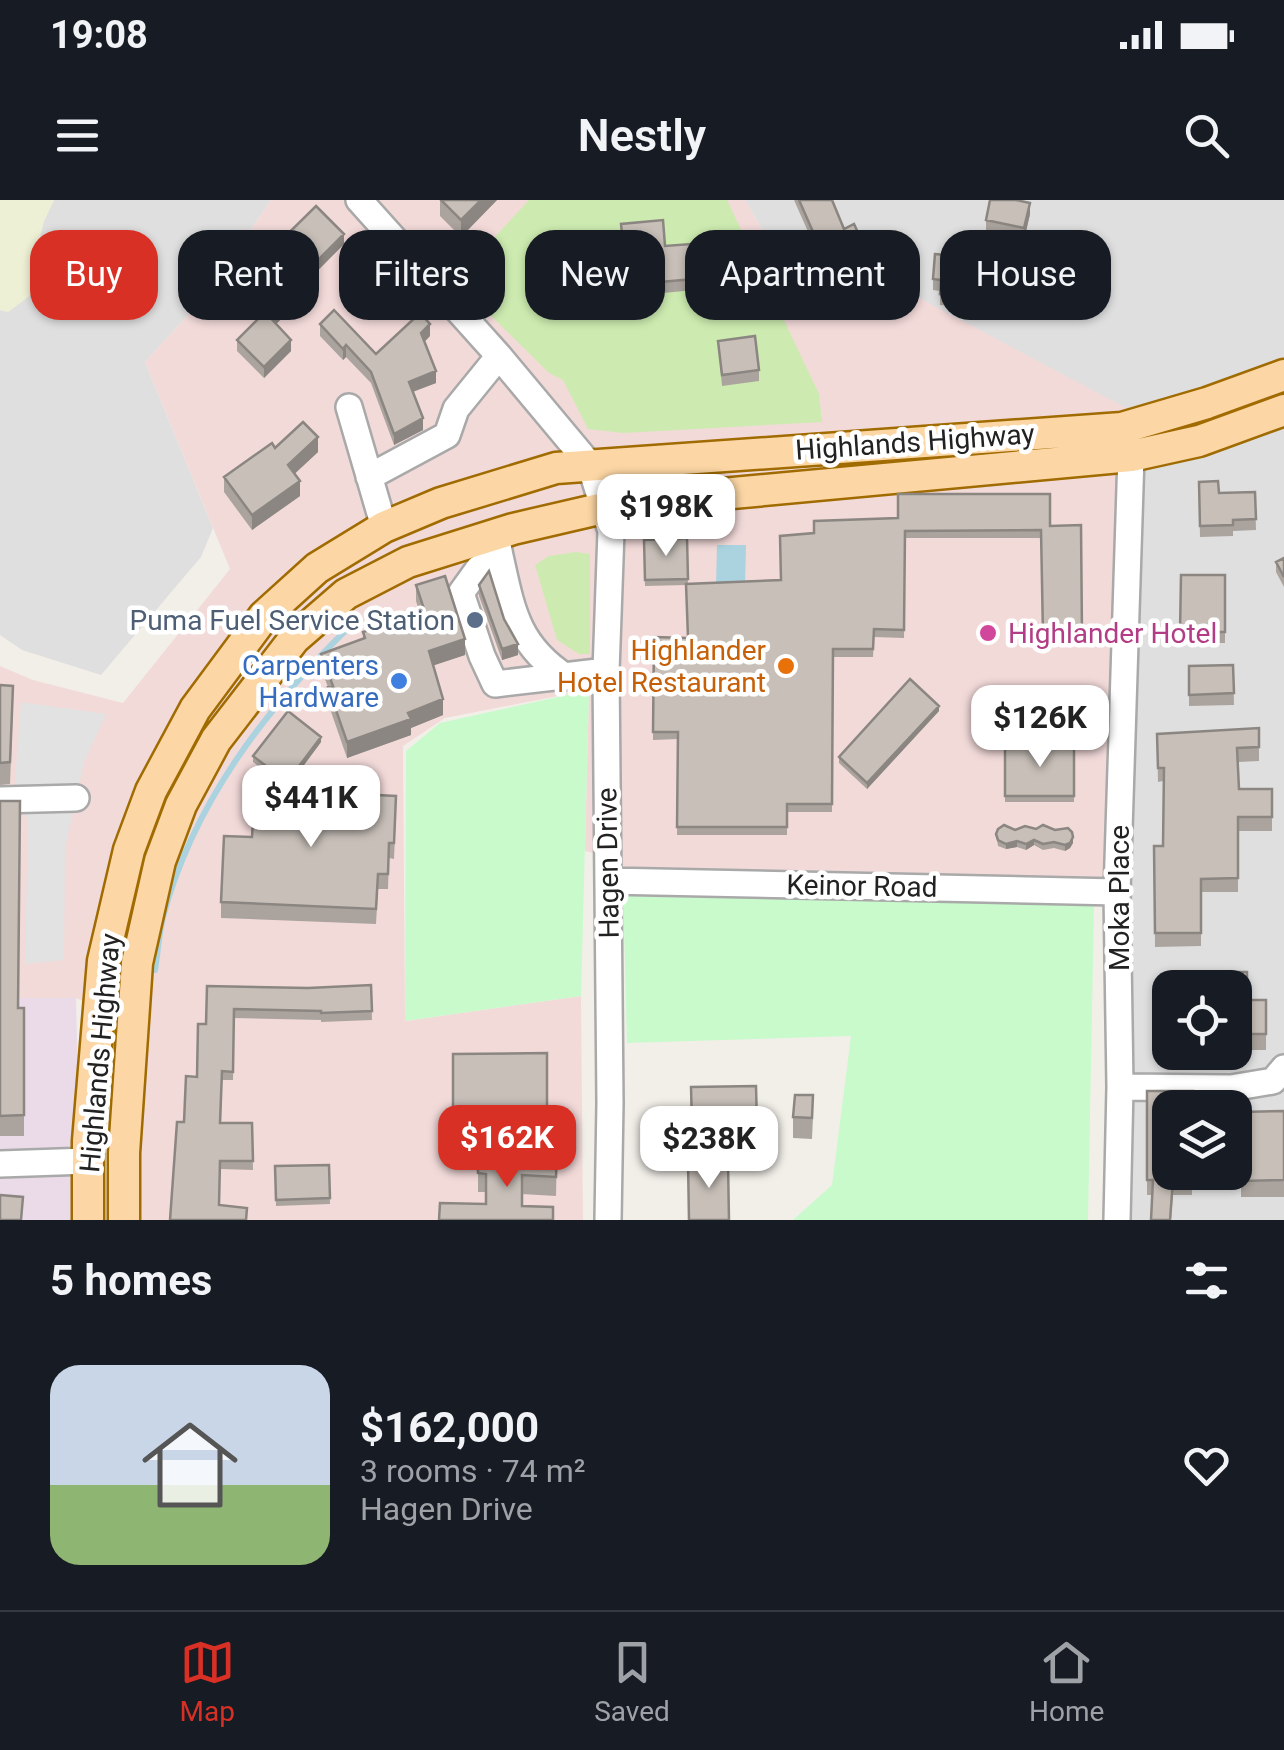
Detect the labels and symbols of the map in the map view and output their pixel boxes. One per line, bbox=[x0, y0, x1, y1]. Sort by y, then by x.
street label: Highlands Highway bbox=[794, 417, 1036, 467]
pin: $198K bbox=[596, 474, 736, 559]
place label: Puma Fuel Service Station bbox=[130, 604, 455, 637]
marker: Puma Fuel Service Station bbox=[464, 609, 486, 631]
place label: Highlander Hotel bbox=[1008, 617, 1217, 650]
marker: Highlander Hotel bbox=[977, 622, 999, 644]
place label: Highlander Hotel Restaurant bbox=[557, 634, 767, 699]
place label: Carpenters Hardware bbox=[242, 649, 379, 714]
marker: Highlander Hotel Restaurant bbox=[775, 655, 797, 677]
marker: Carpenters Hardware bbox=[388, 670, 410, 692]
pin: $126K bbox=[970, 685, 1110, 770]
pin: $441K bbox=[241, 765, 381, 850]
street label: Hagen Drive bbox=[590, 787, 626, 939]
street label: Moka Place bbox=[1103, 825, 1136, 971]
street label: Keinor Road bbox=[786, 868, 938, 904]
street label: Highlands Highway bbox=[73, 932, 127, 1174]
pin: $162K bbox=[437, 1105, 577, 1190]
pin: $238K bbox=[639, 1106, 779, 1191]

